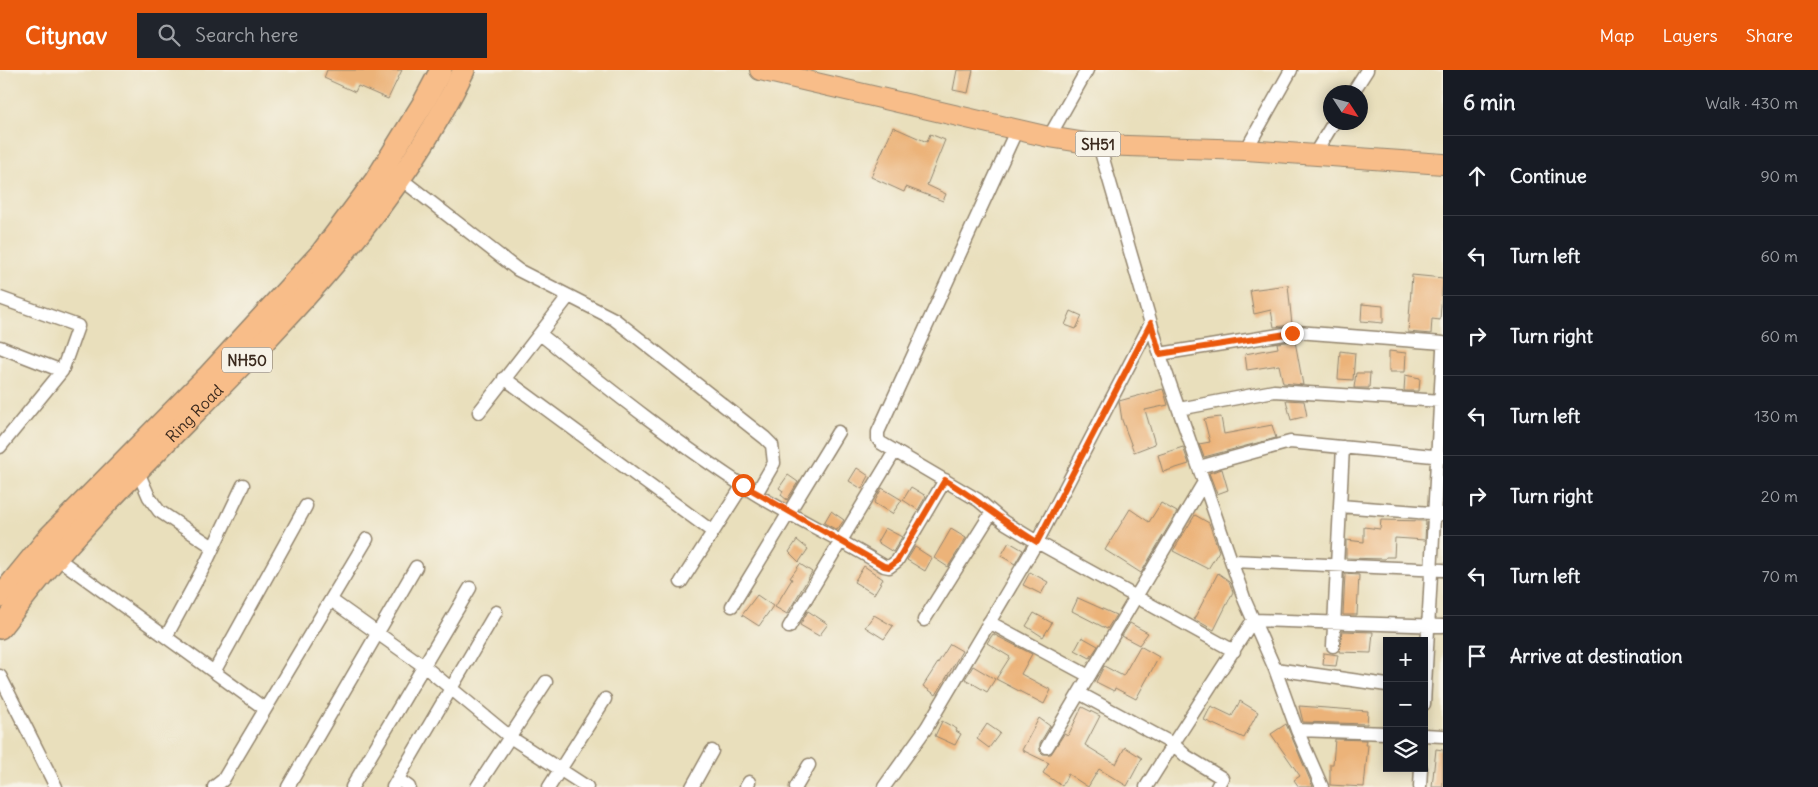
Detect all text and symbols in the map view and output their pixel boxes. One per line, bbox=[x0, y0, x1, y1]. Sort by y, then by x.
search box bbox=[137, 13, 487, 58]
text: Citynav bbox=[25, 20, 107, 50]
icon: search bbox=[155, 21, 183, 49]
text: Search here bbox=[195, 23, 298, 47]
text: Map bbox=[1599, 24, 1634, 47]
text: Layers bbox=[1662, 24, 1718, 47]
text: Share bbox=[1746, 24, 1793, 47]
north arrow bbox=[1323, 85, 1368, 130]
text: 6 min bbox=[1463, 89, 1515, 116]
text: Walk · 430 m bbox=[1705, 93, 1798, 113]
road number: SH51 bbox=[1076, 132, 1120, 156]
icon: ahead bbox=[1463, 162, 1491, 190]
text: Continue bbox=[1510, 164, 1587, 188]
text: 90 m bbox=[1760, 166, 1798, 186]
icon: left bbox=[1463, 242, 1491, 270]
text: Turn left bbox=[1510, 244, 1580, 268]
text: 60 m bbox=[1760, 246, 1798, 266]
route end bbox=[1281, 322, 1304, 345]
icon: right bbox=[1463, 322, 1491, 350]
text: Turn right bbox=[1510, 324, 1593, 348]
text: 60 m bbox=[1760, 326, 1798, 346]
road number: NH50 bbox=[222, 348, 272, 372]
street label: Ring Road bbox=[161, 380, 227, 446]
icon: left bbox=[1463, 402, 1491, 430]
text: Turn left bbox=[1510, 404, 1580, 428]
text: 130 m bbox=[1754, 406, 1798, 426]
route start bbox=[732, 474, 755, 497]
icon: right bbox=[1463, 482, 1491, 510]
text: Turn right bbox=[1510, 484, 1593, 508]
text: 20 m bbox=[1761, 486, 1798, 506]
icon: left bbox=[1463, 562, 1491, 590]
text: Turn left bbox=[1510, 564, 1580, 588]
text: 70 m bbox=[1762, 566, 1798, 586]
map controls bbox=[1383, 637, 1428, 772]
button: + bbox=[1383, 637, 1428, 682]
icon: arrive bbox=[1463, 642, 1491, 670]
text: Arrive at destination bbox=[1510, 644, 1683, 668]
button: − bbox=[1383, 682, 1428, 727]
button: layers bbox=[1383, 727, 1428, 772]

